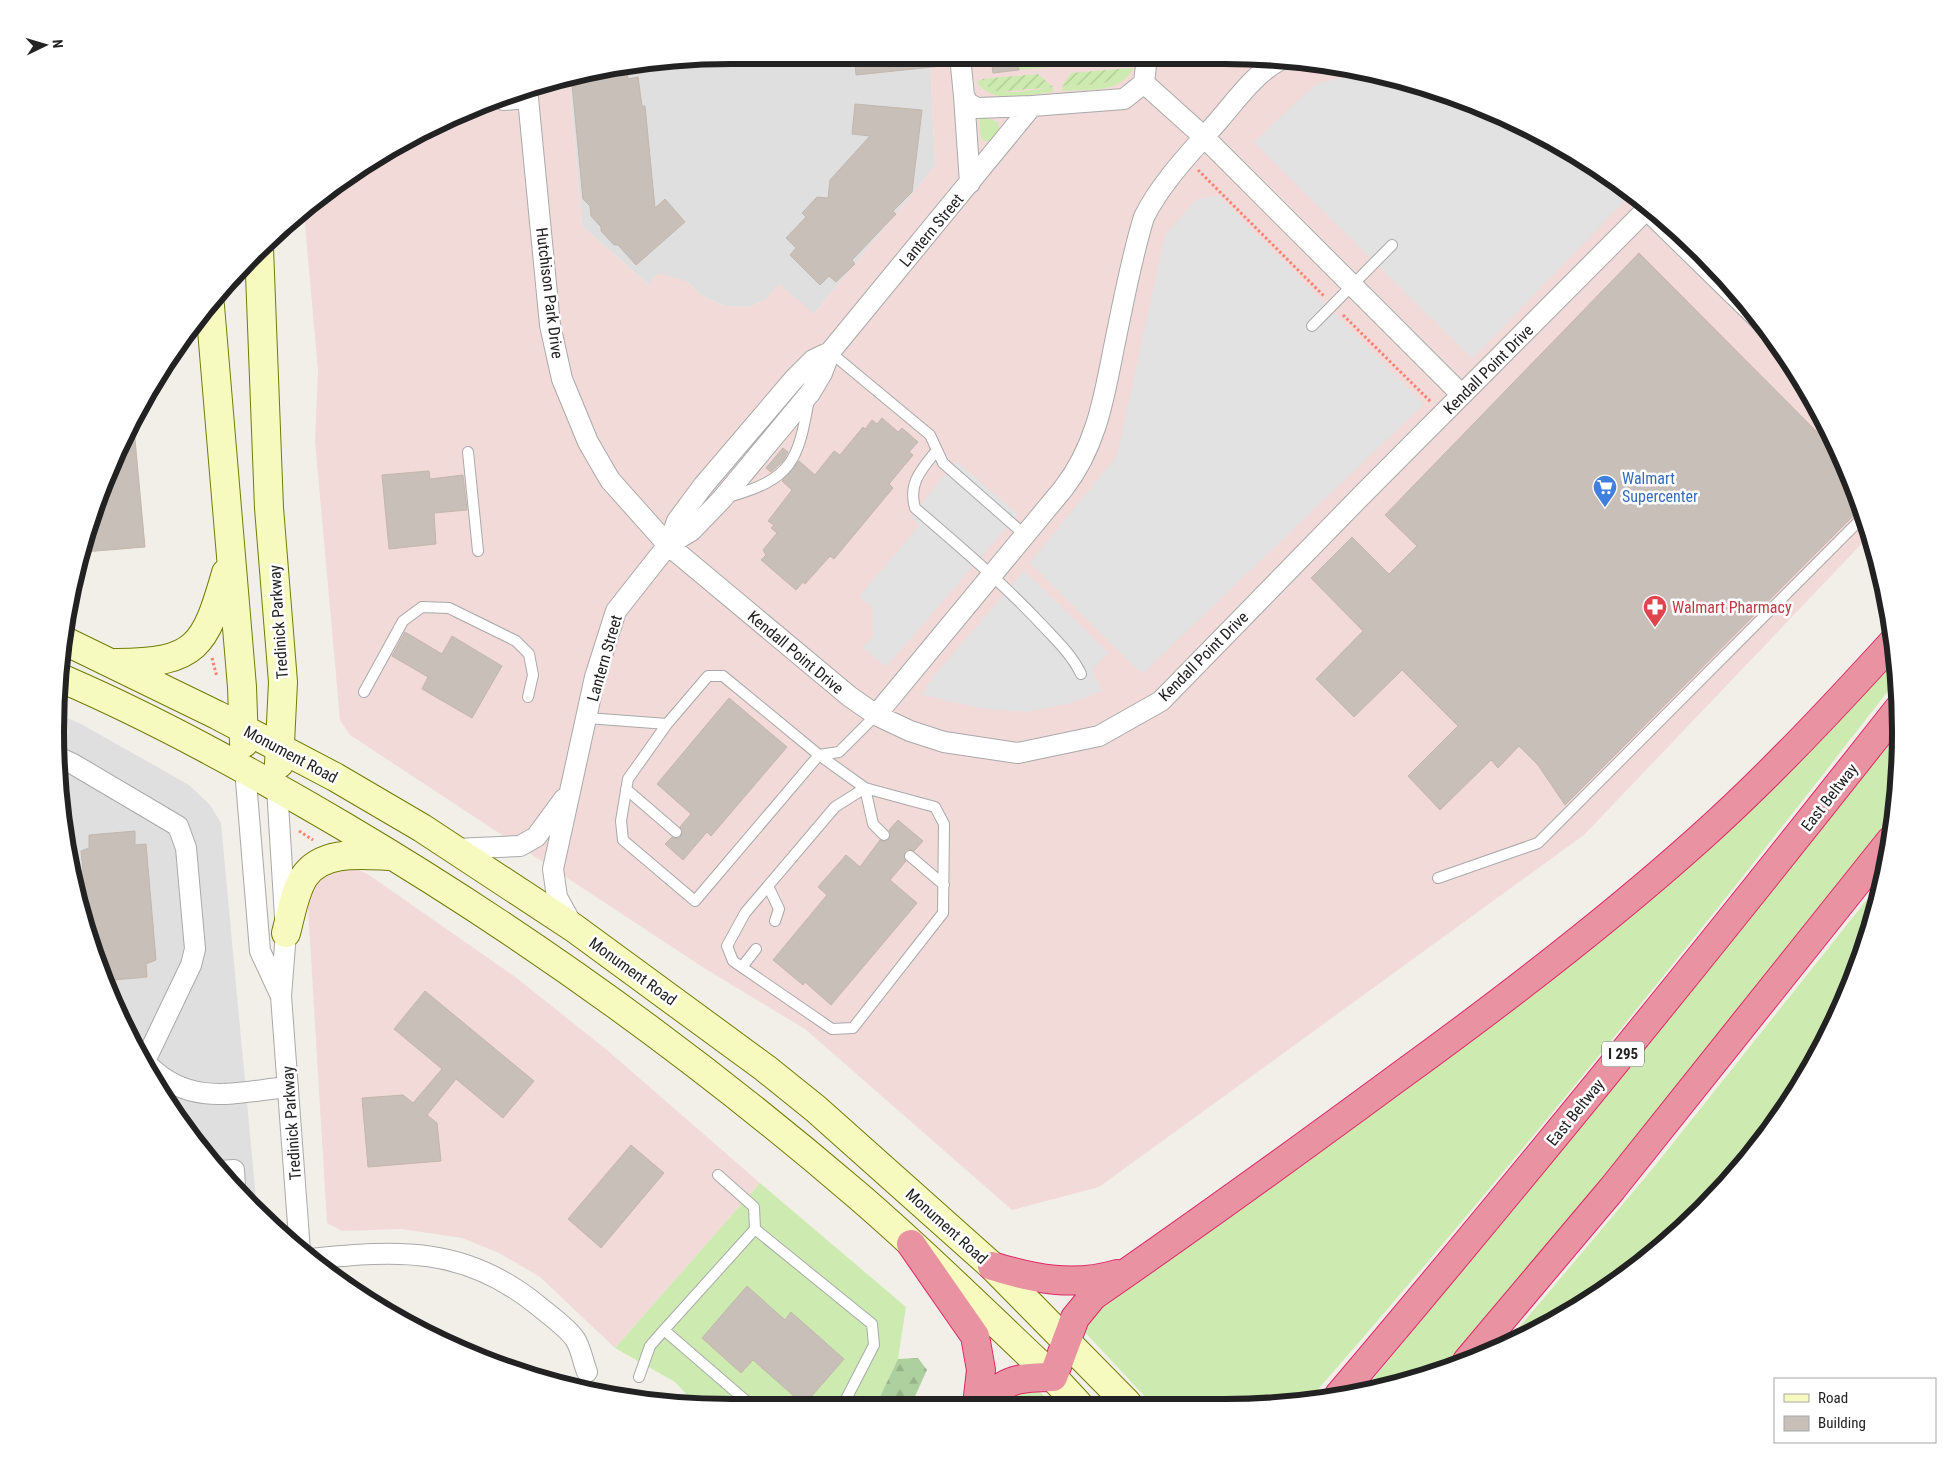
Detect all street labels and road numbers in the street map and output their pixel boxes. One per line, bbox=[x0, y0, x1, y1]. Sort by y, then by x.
street label: Lantern Street bbox=[895, 190, 967, 271]
street label: Hutchison Park Drive bbox=[532, 226, 567, 360]
street label: Kendall Point Drive bbox=[1440, 321, 1537, 418]
street label: Tredinick Parkway bbox=[265, 564, 292, 680]
street label: Kendall Point Drive bbox=[744, 607, 847, 698]
street label: Kendall Point Drive bbox=[1155, 608, 1252, 705]
street label: Lantern Street bbox=[583, 612, 626, 704]
street label: Monument Road bbox=[241, 722, 341, 787]
street label: East Beltway bbox=[1797, 759, 1862, 835]
street label: Monument Road bbox=[585, 933, 680, 1009]
road number: I 295 bbox=[1602, 1042, 1644, 1066]
street label: Tredinick Parkway bbox=[278, 1065, 305, 1181]
street label: East Beltway bbox=[1543, 1075, 1608, 1150]
street label: Monument Road bbox=[902, 1185, 991, 1268]

